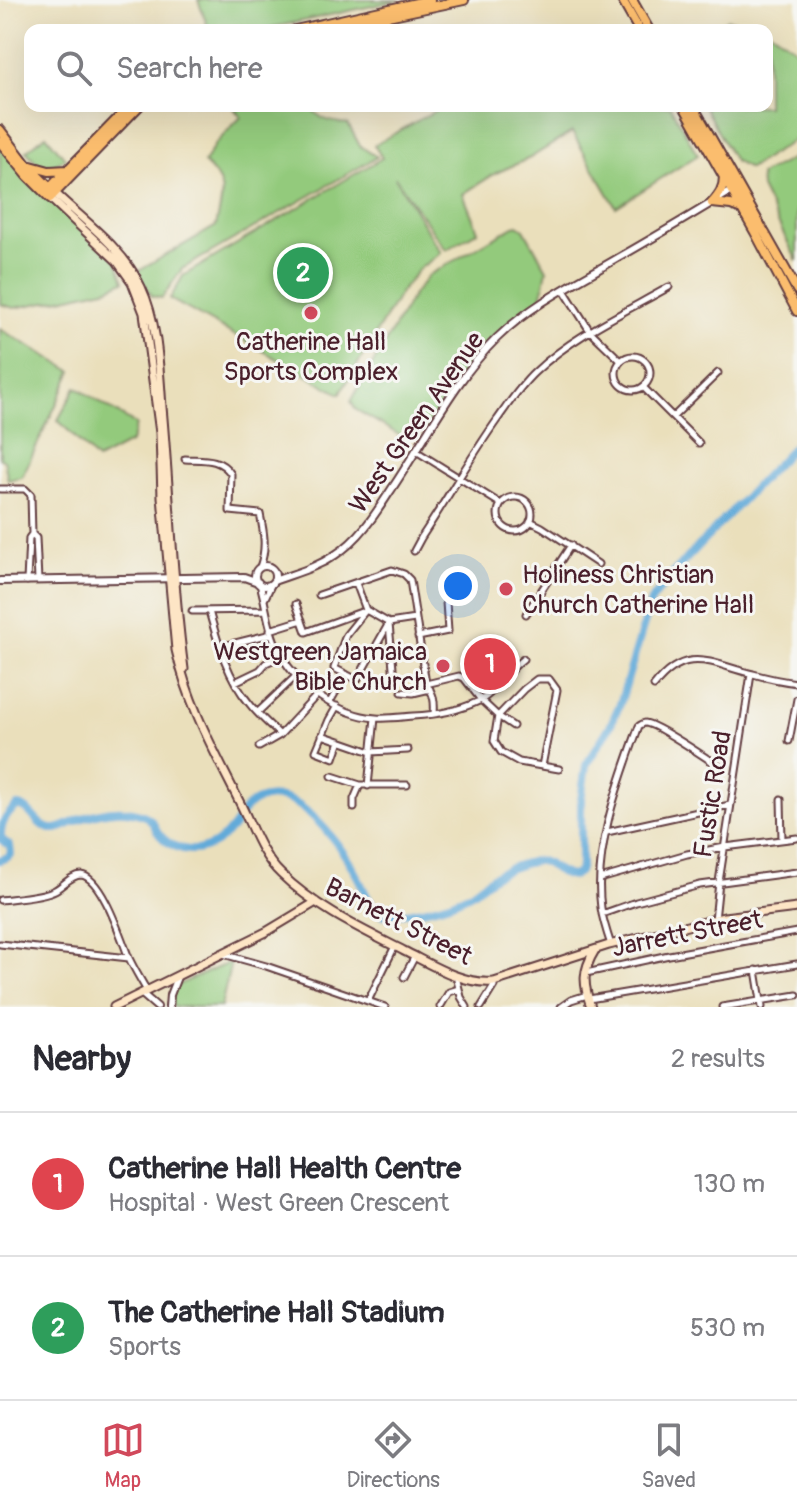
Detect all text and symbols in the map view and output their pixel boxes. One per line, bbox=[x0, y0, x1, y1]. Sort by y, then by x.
search box bbox=[24, 24, 773, 112]
icon: search bbox=[52, 46, 96, 90]
text: Search here bbox=[116, 50, 263, 87]
pin: 2 bbox=[277, 243, 329, 303]
marker: Catherine Hall Sports Complex bbox=[302, 304, 320, 322]
place label: Catherine Hall Sports Complex bbox=[223, 326, 399, 388]
street label: West Green Avenue bbox=[342, 326, 491, 519]
place label: Holiness Christian Church Catherine Hall bbox=[522, 559, 754, 621]
your location bbox=[438, 566, 478, 606]
marker: Holiness Christian Church Catherine Hall bbox=[497, 580, 515, 598]
pin: 1 bbox=[464, 634, 516, 694]
place label: Westgreen Jamaica Bible Church bbox=[213, 636, 427, 698]
marker: Westgreen Jamaica Bible Church bbox=[434, 657, 452, 675]
street label: Fustic Road bbox=[687, 728, 739, 860]
street label: Barnett Street bbox=[320, 871, 478, 973]
street label: Jarrett Street bbox=[609, 904, 766, 964]
text: Nearby bbox=[32, 1038, 131, 1081]
text: 2 results bbox=[671, 1043, 765, 1075]
text: Catherine Hall Health Centre bbox=[108, 1150, 461, 1187]
text: 1 bbox=[53, 1168, 63, 1200]
text: 130 m bbox=[694, 1168, 765, 1200]
text: Hospital · West Green Crescent bbox=[108, 1187, 449, 1219]
text: The Catherine Hall Stadium bbox=[108, 1294, 445, 1331]
text: 2 bbox=[51, 1312, 65, 1344]
text: 530 m bbox=[690, 1312, 765, 1344]
text: Sports bbox=[108, 1331, 181, 1363]
tab: Map bbox=[101, 1418, 145, 1494]
tab: Directions bbox=[347, 1418, 440, 1494]
tab: Saved bbox=[642, 1418, 696, 1494]

